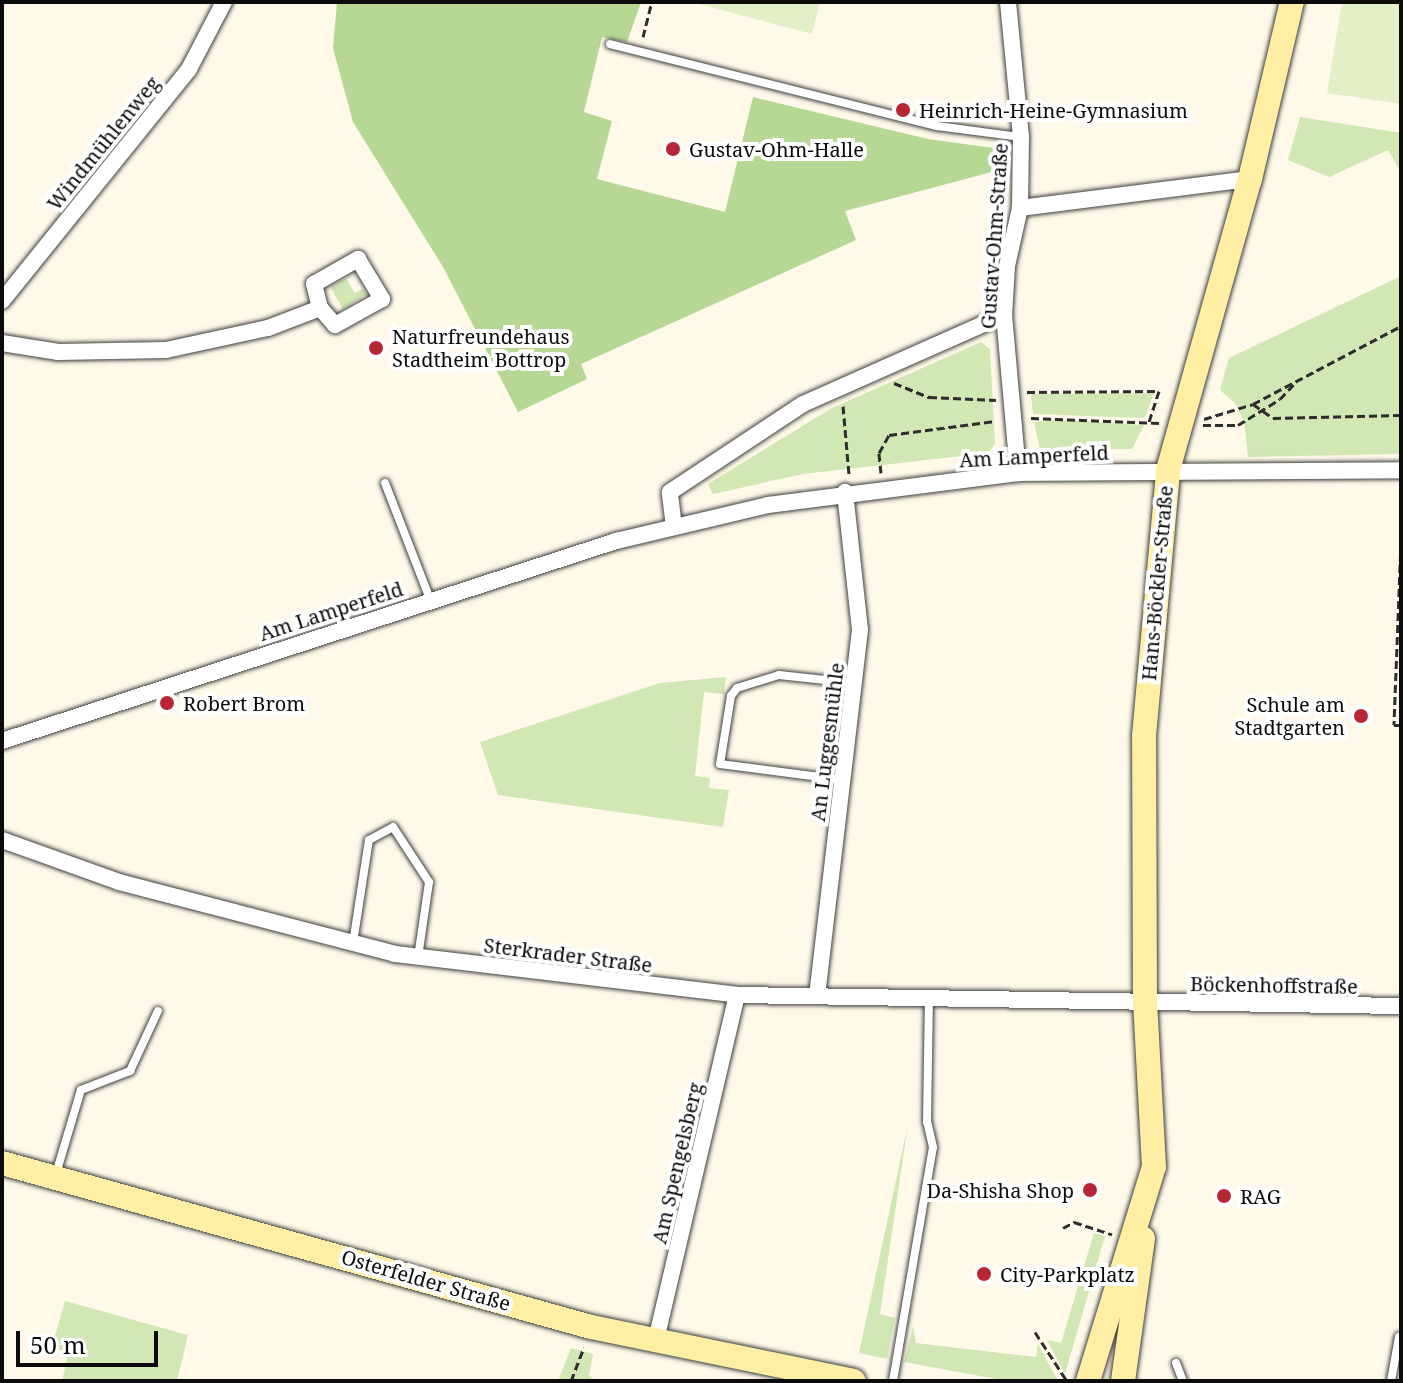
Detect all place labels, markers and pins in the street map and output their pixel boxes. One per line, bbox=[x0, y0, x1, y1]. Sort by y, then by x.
place label: Heinrich-Heine-Gymnasium bbox=[919, 98, 1188, 122]
marker: Heinrich-Heine-Gymnasium bbox=[894, 101, 912, 119]
place label: Gustav-Ohm-Halle bbox=[689, 137, 864, 161]
marker: Gustav-Ohm-Halle bbox=[664, 140, 682, 158]
place label: Naturfreundehaus Stadtheim Bottrop bbox=[392, 324, 569, 371]
marker: Naturfreundehaus Stadtheim Bottrop bbox=[367, 339, 385, 357]
place label: Robert Brom bbox=[183, 691, 305, 715]
place label: Schule am Stadtgarten bbox=[1234, 692, 1345, 739]
marker: Robert Brom bbox=[158, 694, 176, 712]
marker: Schule am Stadtgarten bbox=[1352, 707, 1370, 725]
place label: Da-Shisha Shop bbox=[926, 1178, 1074, 1202]
marker: Da-Shisha Shop bbox=[1081, 1181, 1099, 1199]
place label: RAG bbox=[1240, 1184, 1281, 1208]
marker: RAG bbox=[1215, 1187, 1233, 1205]
place label: City-Parkplatz bbox=[1000, 1262, 1135, 1286]
marker: City-Parkplatz bbox=[975, 1265, 993, 1283]

